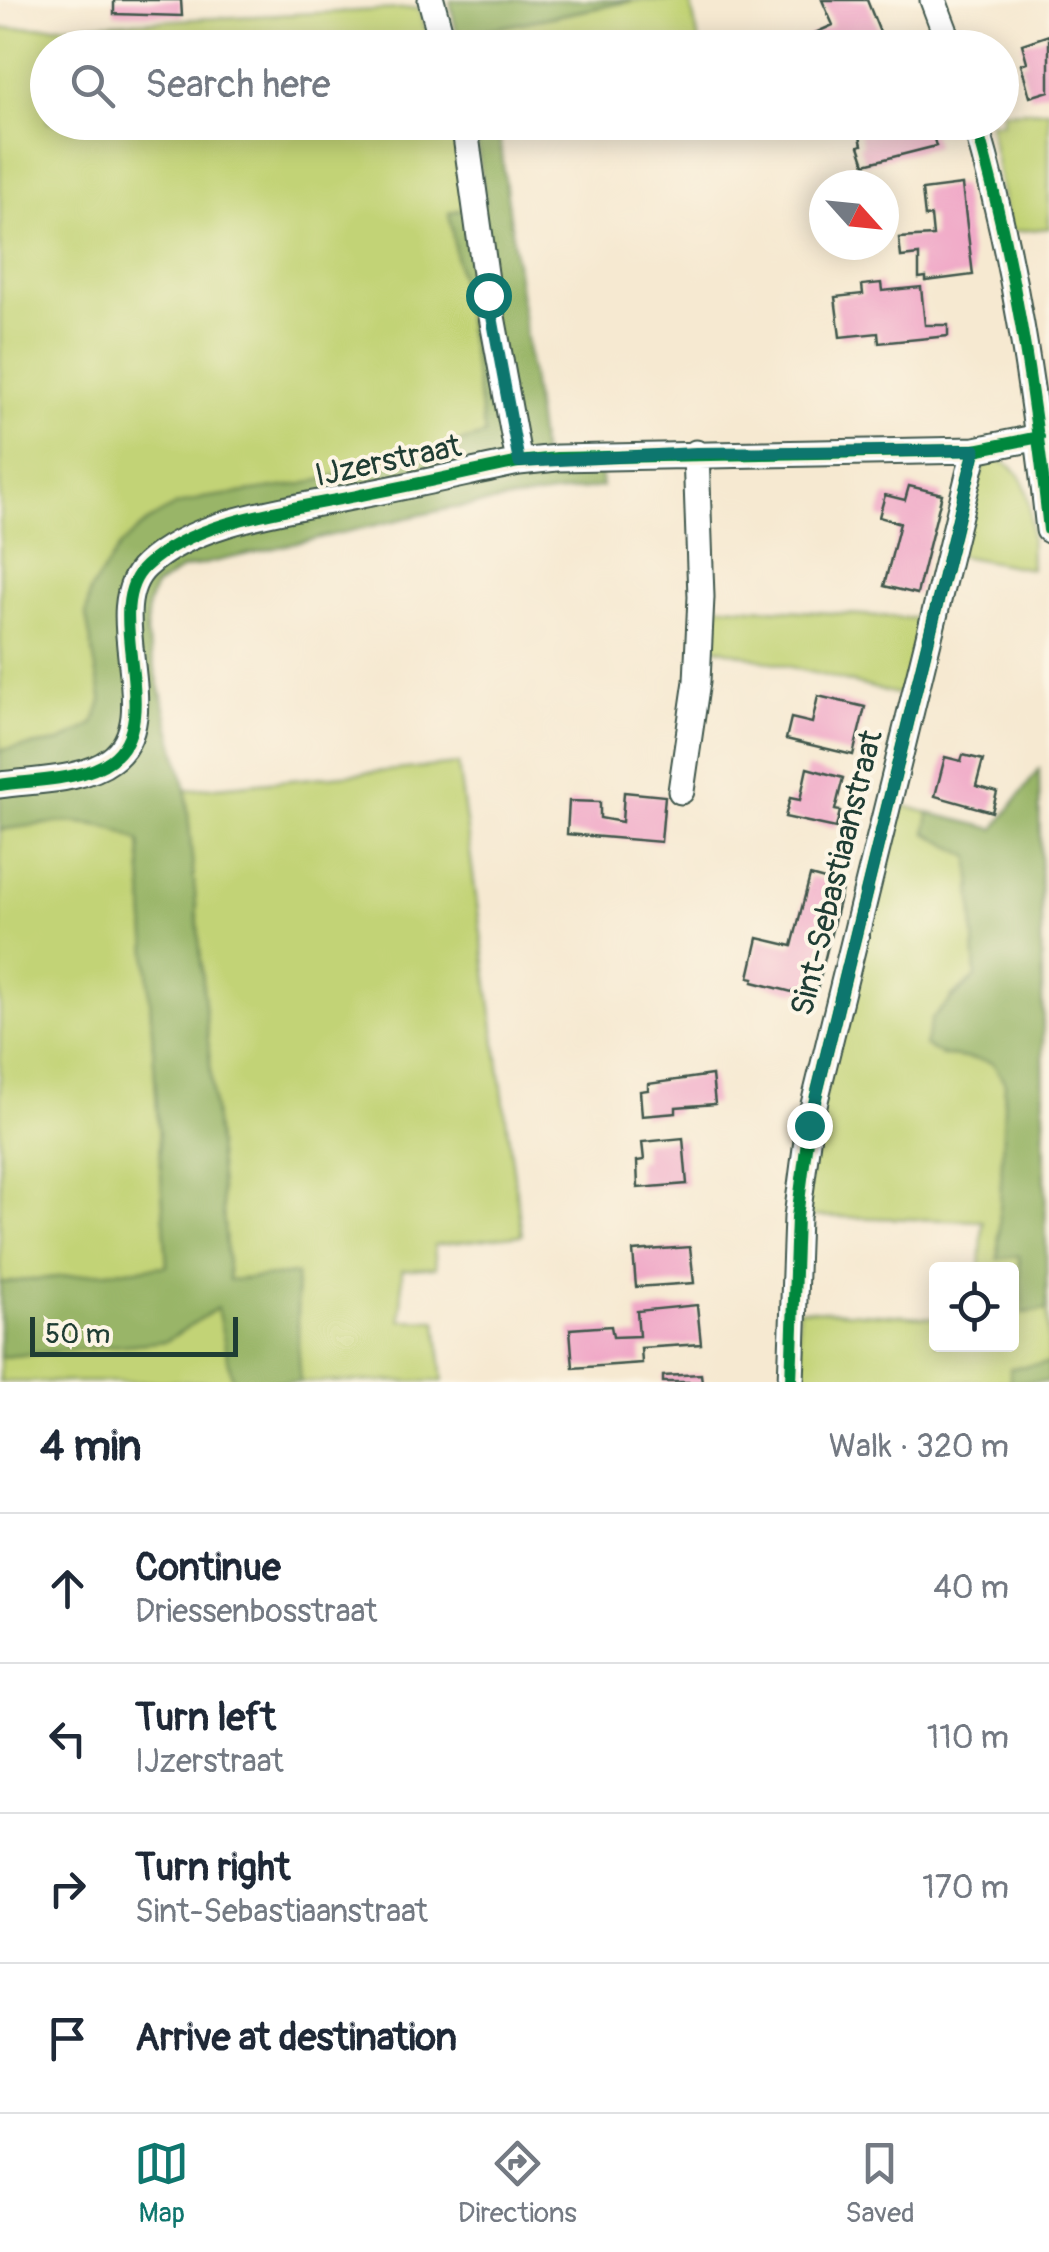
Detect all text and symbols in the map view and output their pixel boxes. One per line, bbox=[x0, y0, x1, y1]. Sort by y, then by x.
search box bbox=[30, 30, 1019, 140]
icon: search bbox=[65, 58, 120, 113]
text: Search here bbox=[145, 61, 331, 109]
north arrow bbox=[809, 170, 899, 260]
route start bbox=[466, 273, 512, 319]
street label: IJzerstraat bbox=[311, 426, 465, 496]
street label: Sint-Sebastiaanstraat bbox=[782, 726, 892, 1020]
route end bbox=[787, 1103, 833, 1149]
map controls bbox=[929, 1262, 1019, 1352]
button: locate bbox=[929, 1262, 1019, 1352]
scale bar bbox=[30, 1312, 238, 1356]
text: 50 m bbox=[45, 1317, 110, 1352]
text: 4 min bbox=[40, 1421, 142, 1473]
text: Walk · 320 m bbox=[829, 1427, 1009, 1467]
text: Continue bbox=[135, 1544, 281, 1592]
icon: ahead bbox=[40, 1561, 95, 1616]
text: 40 m bbox=[933, 1568, 1009, 1608]
text: Driessenbosstraat bbox=[135, 1592, 377, 1632]
text: Turn left bbox=[135, 1694, 276, 1742]
icon: left bbox=[40, 1711, 95, 1766]
text: 110 m bbox=[927, 1718, 1009, 1758]
text: IJzerstraat bbox=[135, 1742, 284, 1782]
text: Turn right bbox=[135, 1844, 290, 1892]
icon: right bbox=[40, 1861, 95, 1916]
text: 170 m bbox=[922, 1868, 1009, 1908]
text: Sint-Sebastiaanstraat bbox=[135, 1892, 428, 1932]
icon: arrive bbox=[40, 2011, 95, 2066]
text: Arrive at destination bbox=[135, 2014, 457, 2062]
tab: Map bbox=[134, 2136, 189, 2231]
tab: Directions bbox=[458, 2136, 577, 2231]
tab: Saved bbox=[845, 2136, 915, 2231]

